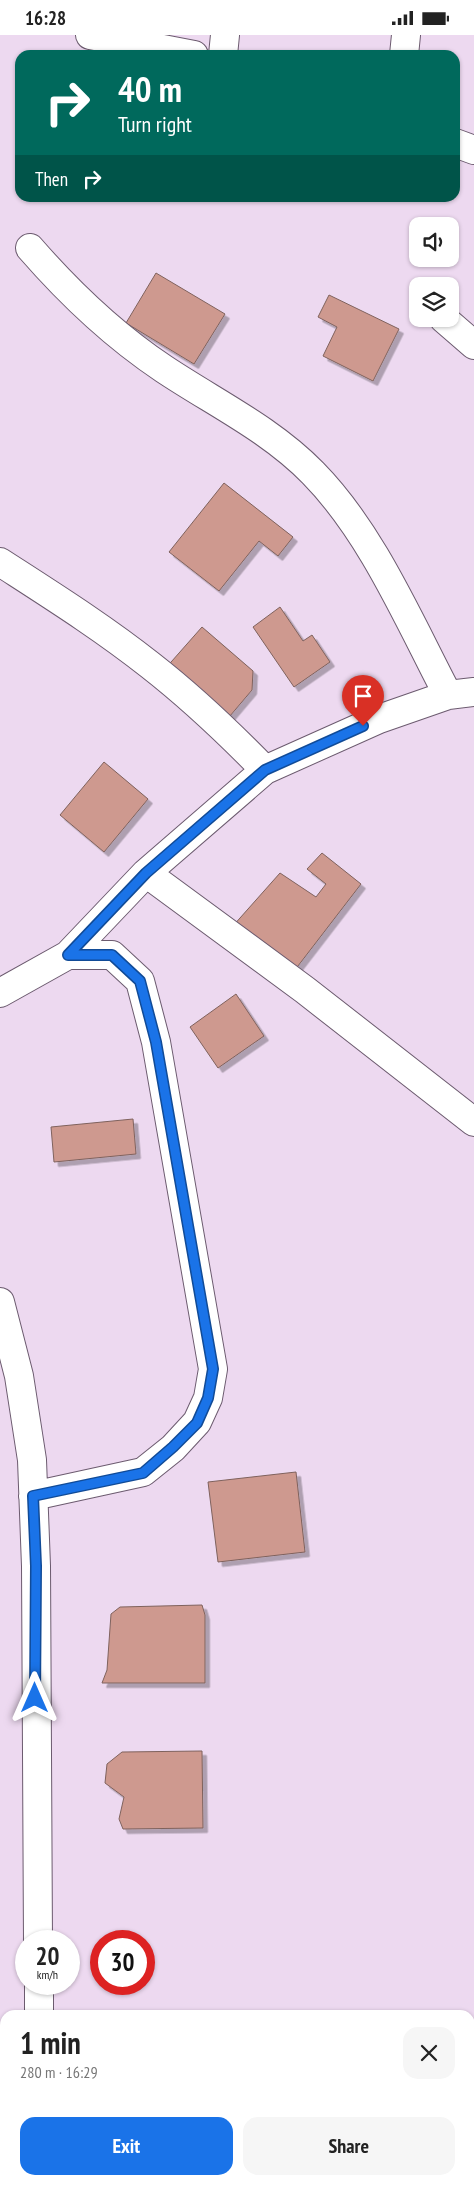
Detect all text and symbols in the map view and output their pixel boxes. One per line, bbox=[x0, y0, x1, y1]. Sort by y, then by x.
text: 16:28 bbox=[25, 6, 66, 30]
text: 40 m bbox=[118, 66, 182, 112]
icon: right bbox=[35, 70, 100, 135]
text: Turn right bbox=[118, 110, 192, 138]
icon: right bbox=[78, 165, 106, 193]
text: Then bbox=[35, 167, 68, 191]
map controls bbox=[409, 217, 459, 327]
button: sound bbox=[409, 217, 459, 267]
button: layers bbox=[409, 277, 459, 327]
pin bbox=[342, 675, 384, 726]
icon: arrive bbox=[349, 682, 377, 710]
position arrow bbox=[8, 1671, 60, 1723]
speed limit sign: 30 bbox=[90, 1930, 155, 1995]
text: 20 bbox=[36, 1940, 59, 1972]
text: km/h bbox=[37, 1967, 58, 1982]
text: 1 min bbox=[20, 2023, 81, 2062]
button: close bbox=[403, 2027, 455, 2079]
text: 280 m · 16:29 bbox=[20, 2062, 98, 2082]
button: Exit bbox=[20, 2117, 233, 2175]
button: Share bbox=[243, 2117, 455, 2175]

